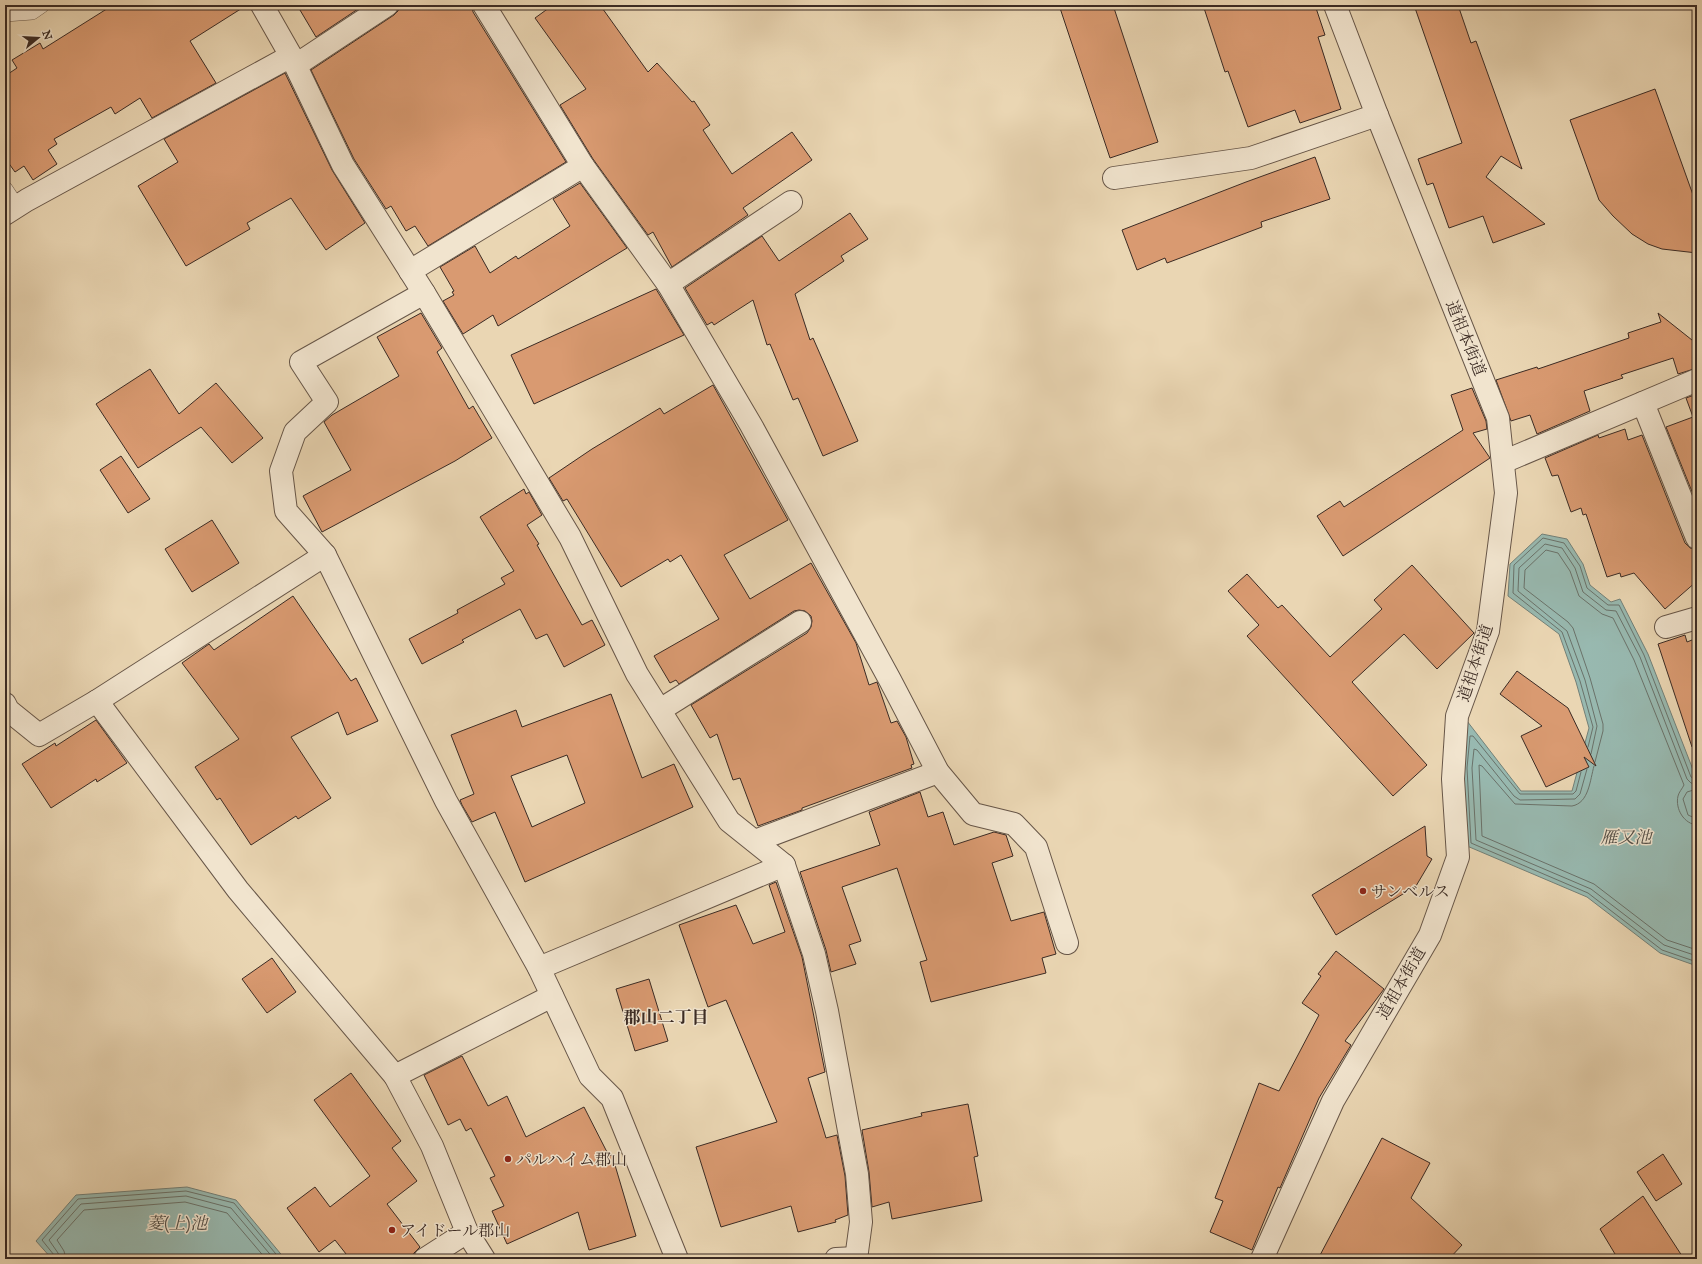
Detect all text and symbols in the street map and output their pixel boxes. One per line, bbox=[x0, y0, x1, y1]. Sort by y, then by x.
north arrow bbox=[18, 18, 58, 58]
text: N bbox=[39, 29, 55, 42]
street label: 道祖本街道 bbox=[1442, 297, 1490, 379]
street label: 道祖本街道 bbox=[1454, 622, 1496, 704]
water label: 雁又池 bbox=[1601, 827, 1653, 848]
place label: サンベルス bbox=[1371, 882, 1450, 901]
marker: サンベルス bbox=[1358, 886, 1368, 896]
street label: 道祖本街道 bbox=[1373, 944, 1429, 1022]
district label: 郡山二丁目 bbox=[624, 1007, 709, 1028]
place label: パルハイム郡山 bbox=[516, 1150, 627, 1169]
marker: パルハイム郡山 bbox=[503, 1154, 513, 1164]
water label: 菱(上)池 bbox=[147, 1213, 209, 1234]
place label: アイドール郡山 bbox=[400, 1221, 510, 1240]
marker: アイドール郡山 bbox=[387, 1225, 397, 1235]

